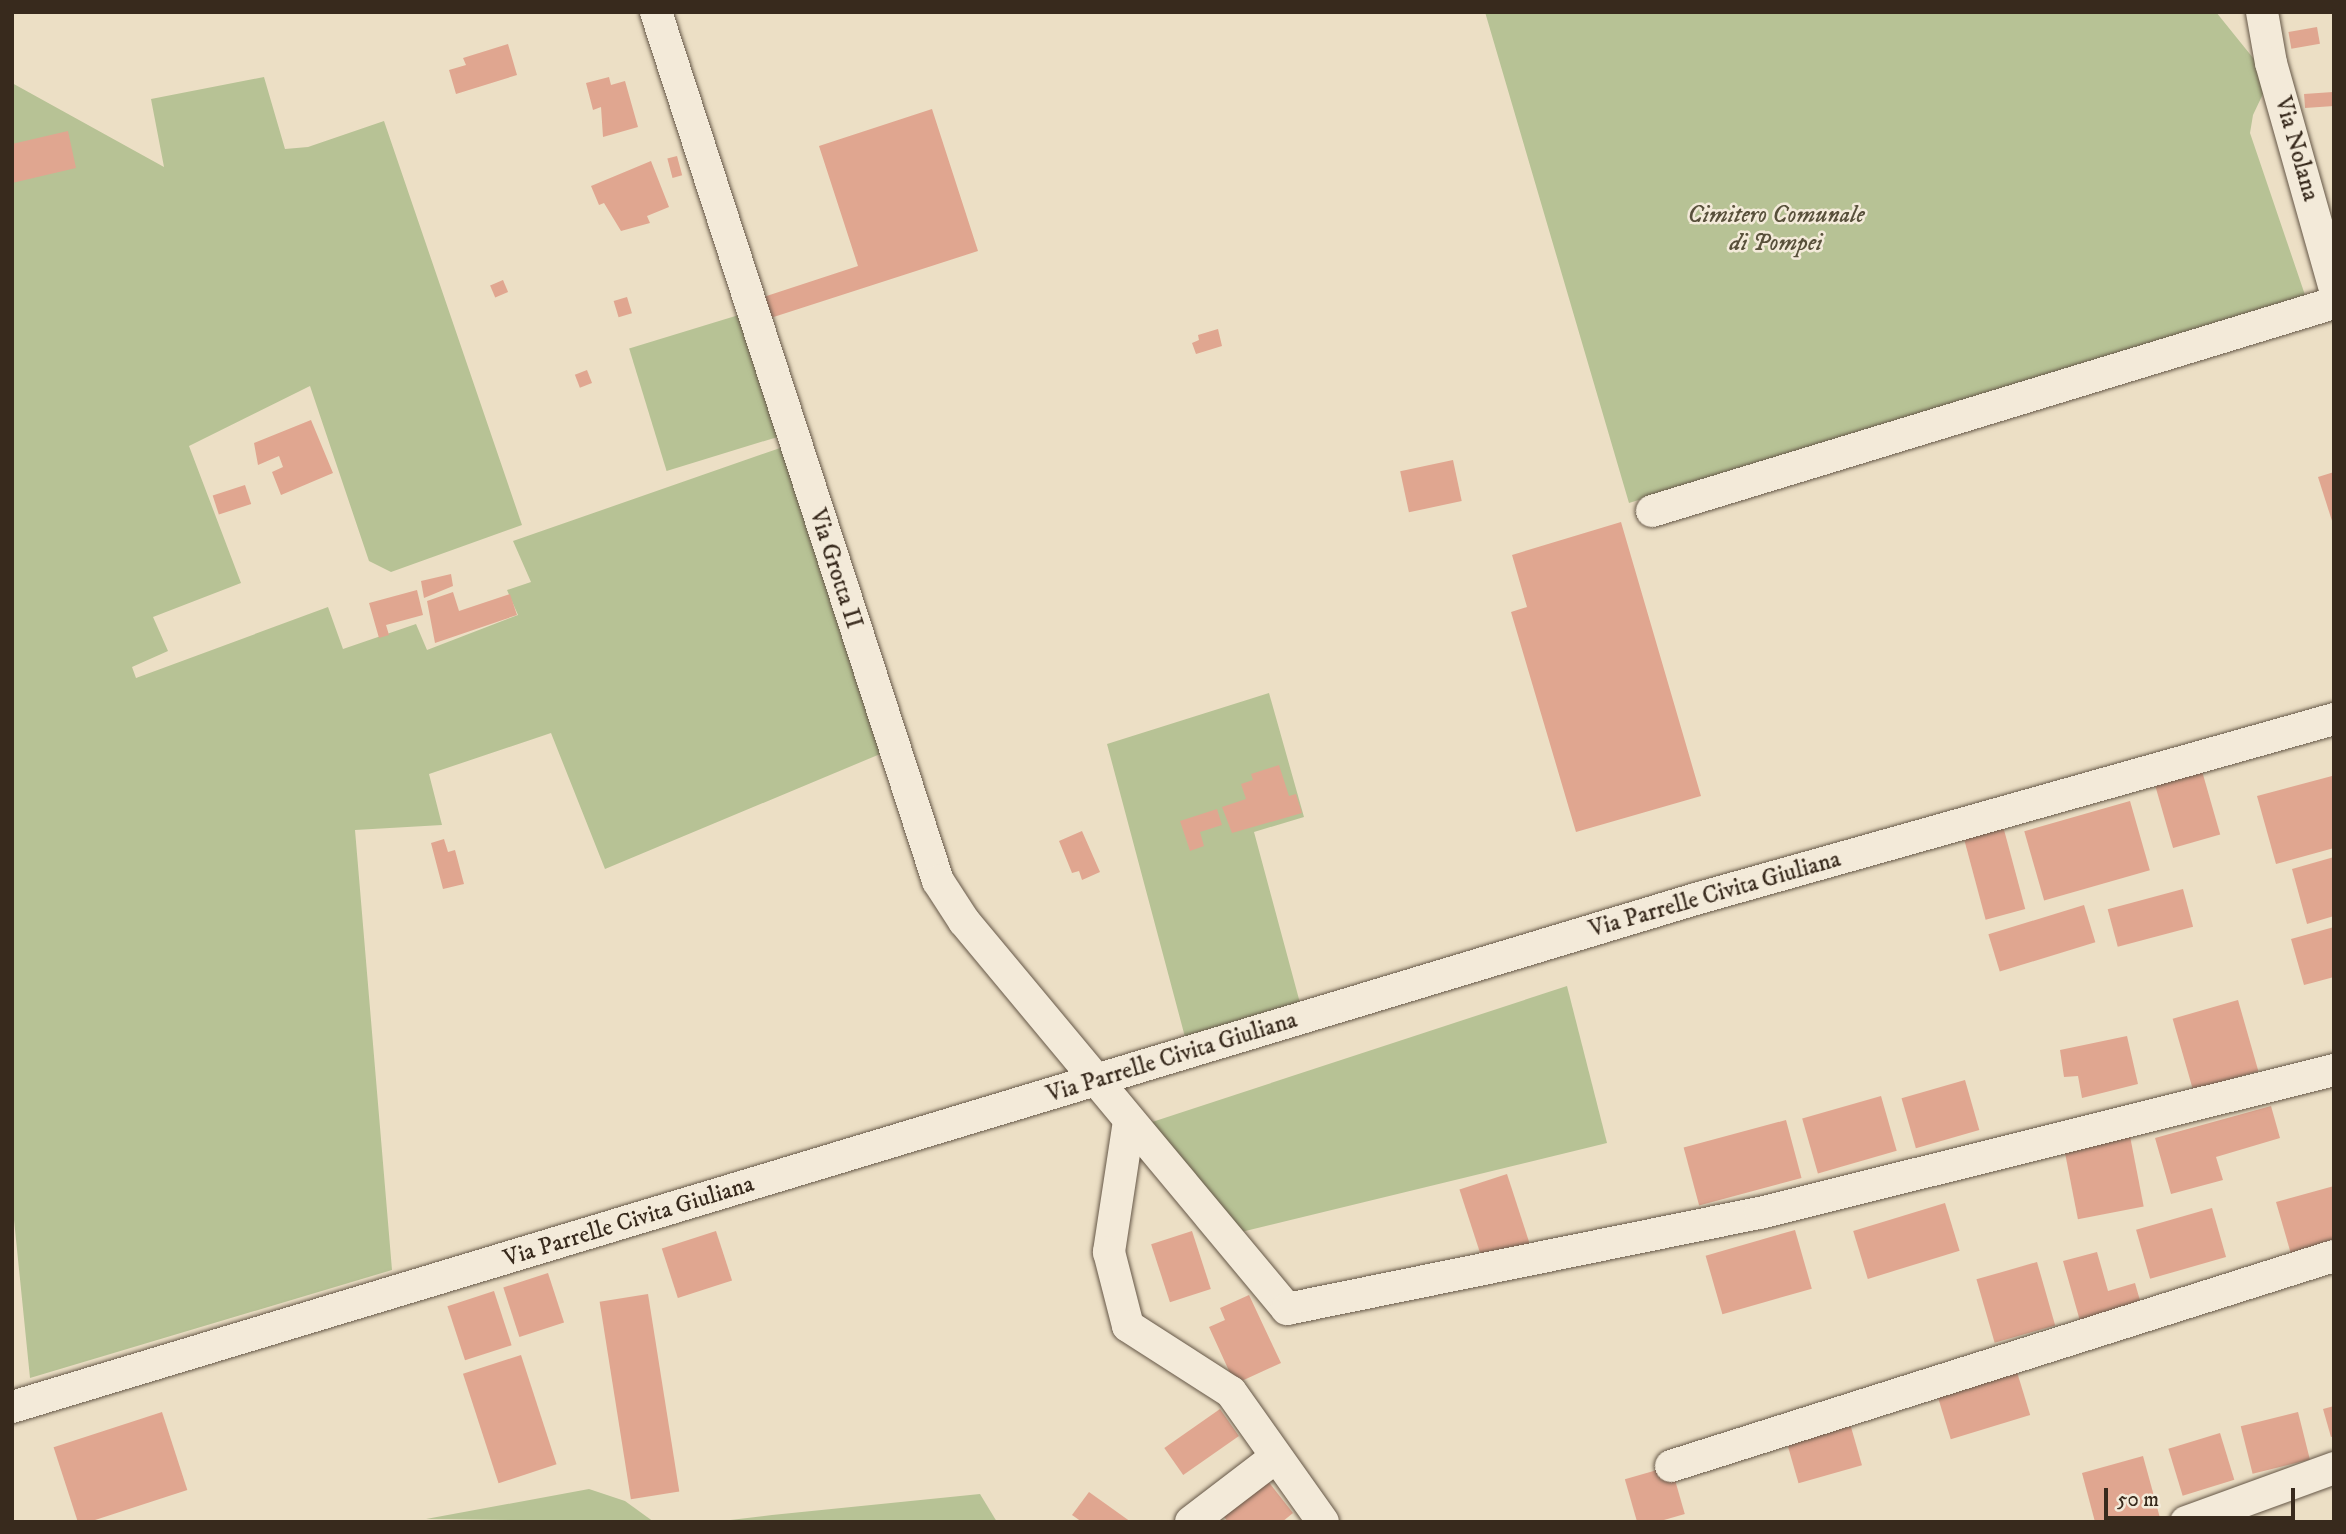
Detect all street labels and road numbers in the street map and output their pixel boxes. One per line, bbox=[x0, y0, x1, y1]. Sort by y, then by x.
street label: Via Nolana bbox=[2267, 93, 2325, 205]
street label: Via Grotta II bbox=[802, 505, 868, 633]
street label: Via Parrelle Civita Giuliana bbox=[1586, 845, 1844, 945]
street label: Via Parrelle Civita Giuliana bbox=[1043, 1006, 1301, 1110]
street label: Via Parrelle Civita Giuliana bbox=[500, 1170, 758, 1274]

